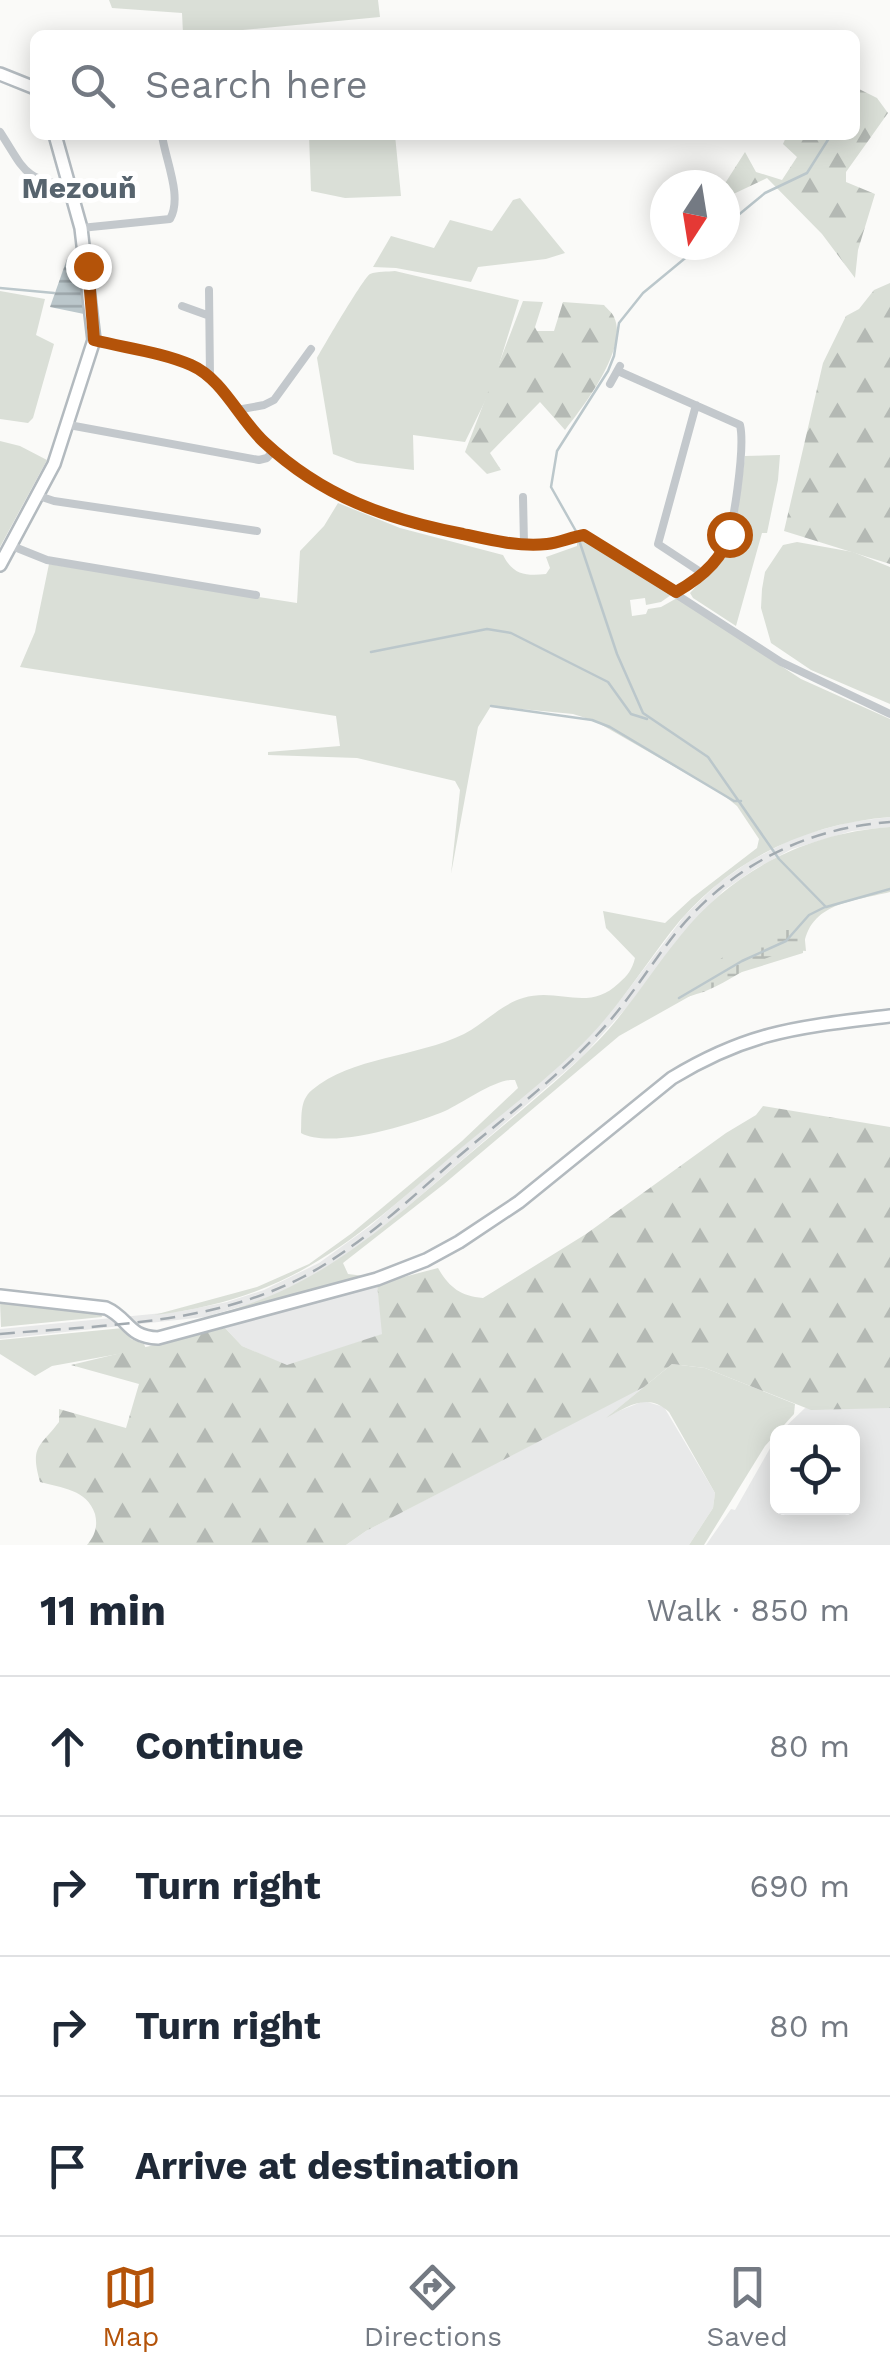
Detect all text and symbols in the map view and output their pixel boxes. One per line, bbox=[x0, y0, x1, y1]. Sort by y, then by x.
search box bbox=[30, 30, 860, 140]
icon: search bbox=[65, 58, 120, 113]
text: Search here bbox=[145, 63, 368, 107]
district label: Mezouň bbox=[21, 170, 137, 205]
north arrow bbox=[650, 170, 740, 260]
route end bbox=[66, 244, 112, 290]
route start bbox=[707, 512, 753, 558]
map controls bbox=[770, 1425, 860, 1515]
button: locate bbox=[770, 1425, 860, 1515]
text: 11 min bbox=[40, 1586, 166, 1635]
text: Walk · 850 m bbox=[646, 1591, 850, 1629]
icon: ahead bbox=[40, 1719, 95, 1774]
text: Continue bbox=[135, 1724, 304, 1768]
text: 80 m bbox=[769, 1727, 850, 1765]
icon: right bbox=[40, 1859, 95, 1914]
text: Turn right bbox=[135, 1864, 321, 1908]
text: 690 m bbox=[749, 1867, 850, 1905]
icon: right bbox=[40, 1999, 95, 2054]
text: Turn right bbox=[135, 2004, 321, 2048]
text: 80 m bbox=[769, 2007, 850, 2045]
icon: arrive bbox=[40, 2139, 95, 2194]
text: Arrive at destination bbox=[135, 2144, 520, 2188]
tab: Map bbox=[102, 2260, 159, 2353]
tab: Directions bbox=[364, 2260, 502, 2353]
tab: Saved bbox=[706, 2260, 788, 2353]

